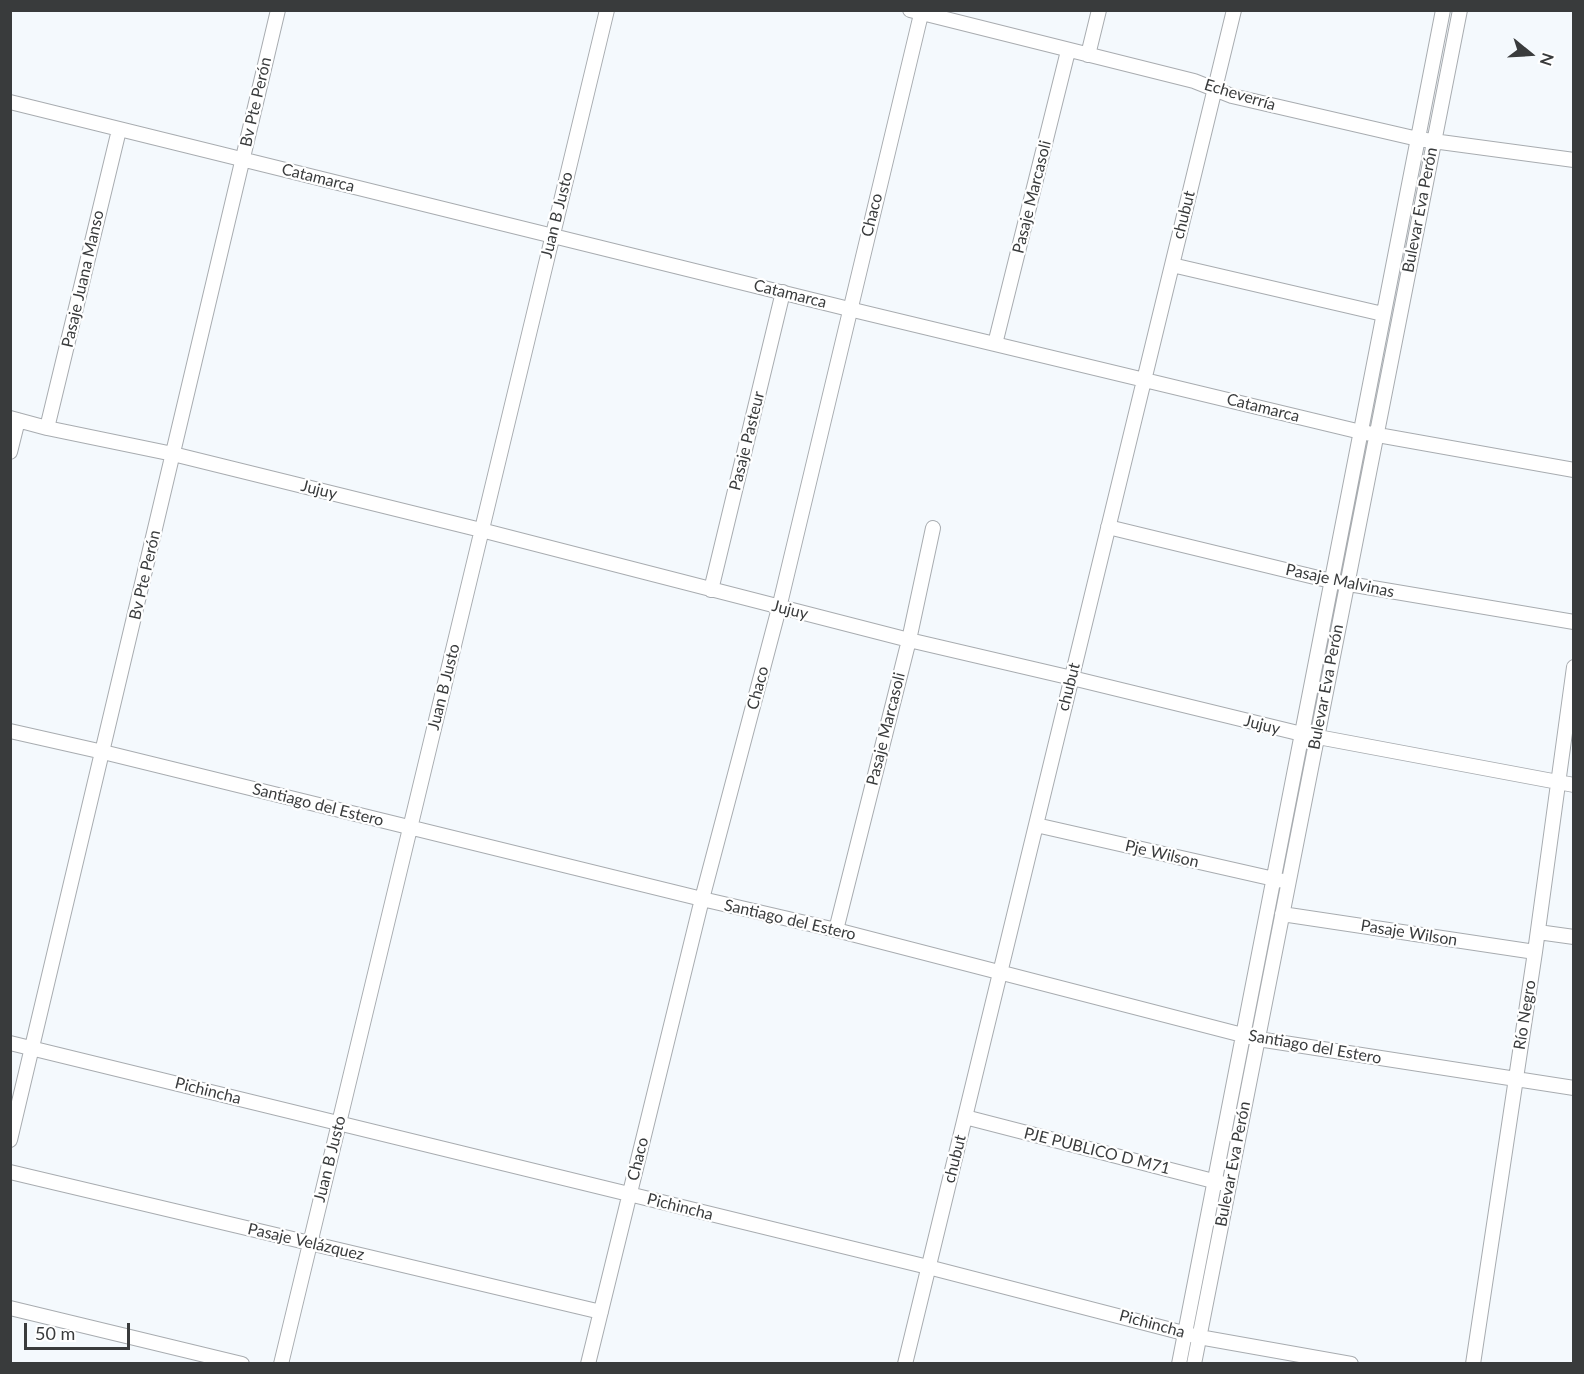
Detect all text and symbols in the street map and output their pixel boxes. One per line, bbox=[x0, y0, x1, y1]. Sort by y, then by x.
north arrow bbox=[1500, 24, 1560, 84]
text: N bbox=[1537, 51, 1559, 69]
street label: Bv Pte Perón bbox=[236, 55, 276, 149]
street label: Echeverría bbox=[1202, 75, 1278, 115]
street label: Pasaje Marcasoli bbox=[1009, 138, 1055, 256]
street label: Bulevar Eva Perón bbox=[1398, 146, 1442, 274]
street label: Catamarca bbox=[280, 160, 356, 196]
street label: Juan B Justo bbox=[537, 170, 577, 260]
street label: chubut bbox=[1169, 189, 1199, 241]
street label: Chaco bbox=[857, 191, 887, 239]
street label: Pasaje Juana Manso bbox=[58, 208, 108, 350]
street label: Catamarca bbox=[752, 276, 828, 312]
street label: Pasaje Pasteur bbox=[725, 389, 769, 493]
street label: Catamarca bbox=[1225, 390, 1301, 426]
street label: Jujuy bbox=[299, 476, 339, 504]
street label: Bv Pte Perón bbox=[125, 528, 165, 622]
street label: Pasaje Malvinas bbox=[1284, 560, 1396, 602]
street label: Jujuy bbox=[770, 596, 810, 624]
street label: Bulevar Eva Perón bbox=[1304, 623, 1348, 751]
street label: Juan B Justo bbox=[424, 642, 464, 732]
street label: chubut bbox=[1054, 661, 1084, 713]
street label: Chaco bbox=[743, 664, 773, 712]
street label: Pasaje Marcasoli bbox=[863, 670, 909, 788]
street label: Jujuy bbox=[1242, 711, 1282, 739]
street label: Santiago del Estero bbox=[250, 779, 386, 831]
street label: Pje Wilson bbox=[1123, 836, 1201, 872]
street label: Santiago del Estero bbox=[722, 896, 858, 944]
street label: Pasaje Wilson bbox=[1359, 916, 1459, 950]
street label: Río Negro bbox=[1510, 979, 1540, 1051]
street label: Santiago del Estero bbox=[1247, 1026, 1383, 1068]
street label: Pichincha bbox=[173, 1074, 243, 1108]
street label: Bulevar Eva Perón bbox=[1211, 1100, 1255, 1228]
street label: Juan B Justo bbox=[310, 1114, 350, 1204]
street label: PJE PUBLICO D M71 bbox=[1022, 1124, 1172, 1178]
street label: chubut bbox=[940, 1133, 970, 1185]
street label: Chaco bbox=[623, 1135, 653, 1183]
street label: Pichincha bbox=[645, 1190, 715, 1224]
street label: Pasaje Velázquez bbox=[246, 1219, 366, 1265]
street label: Pichincha bbox=[1117, 1306, 1187, 1342]
scale bar bbox=[27, 1311, 134, 1349]
text: 50 m bbox=[35, 1322, 75, 1344]

